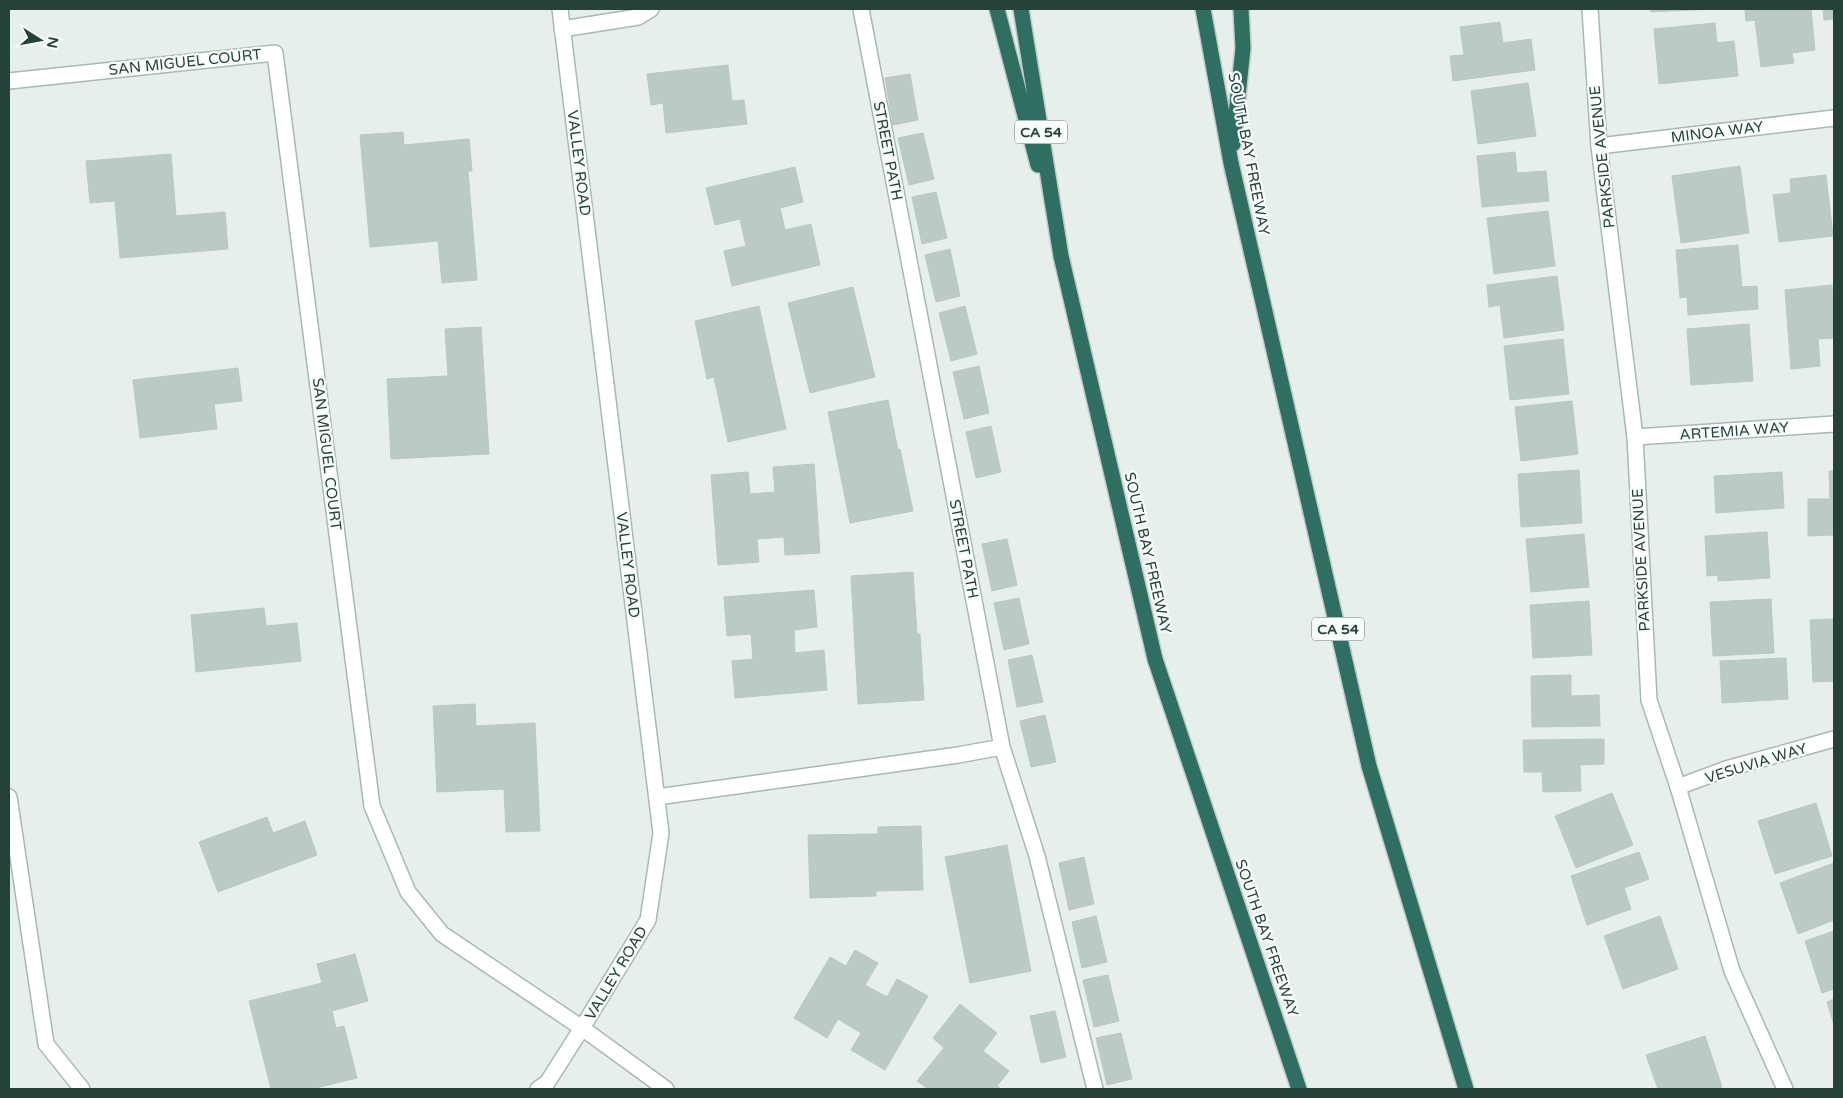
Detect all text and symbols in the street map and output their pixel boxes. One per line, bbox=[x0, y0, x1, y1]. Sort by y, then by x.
north arrow bbox=[15, 15, 65, 65]
text: N bbox=[43, 35, 62, 50]
street label: SAN MIGUEL COURT bbox=[108, 45, 262, 79]
street label: SOUTH BAY FREEWAY bbox=[1224, 71, 1274, 237]
street label: PARKSIDE AVENUE bbox=[1586, 85, 1618, 229]
street label: STREET PATH bbox=[870, 100, 906, 202]
street label: VALLEY ROAD bbox=[564, 109, 594, 217]
street label: MINOA WAY bbox=[1670, 117, 1765, 147]
road number: CA 54 bbox=[1015, 120, 1067, 144]
street label: SAN MIGUEL COURT bbox=[309, 377, 345, 531]
street label: ARTEMIA WAY bbox=[1679, 418, 1790, 444]
street label: SOUTH BAY FREEWAY bbox=[1121, 470, 1175, 636]
street label: PARKSIDE AVENUE bbox=[1628, 488, 1654, 632]
street label: STREET PATH bbox=[946, 498, 982, 600]
street label: VALLEY ROAD bbox=[613, 511, 643, 619]
road number: CA 54 bbox=[1312, 618, 1364, 640]
street label: VESUVIA WAY bbox=[1703, 739, 1809, 787]
street label: SOUTH BAY FREEWAY bbox=[1232, 857, 1303, 1019]
street label: VALLEY ROAD bbox=[581, 923, 651, 1023]

